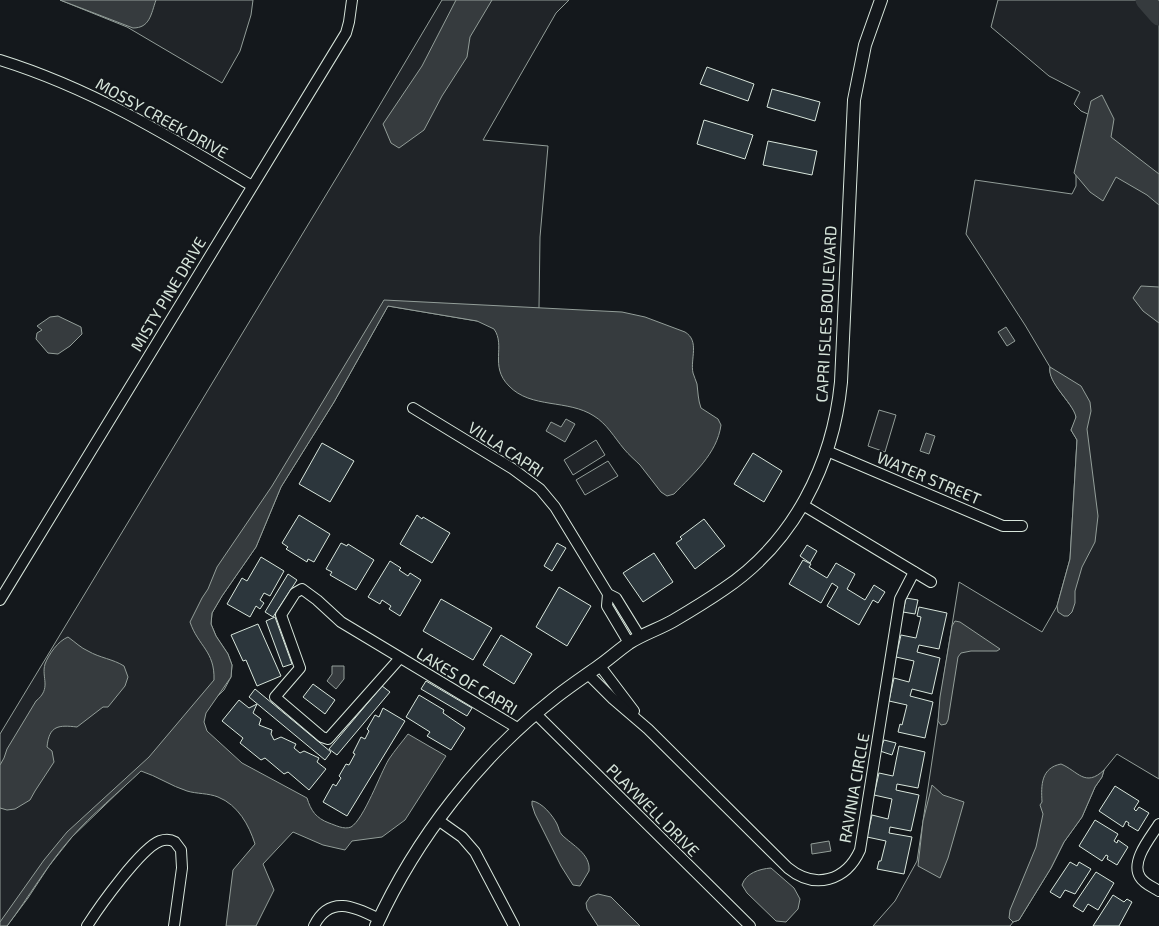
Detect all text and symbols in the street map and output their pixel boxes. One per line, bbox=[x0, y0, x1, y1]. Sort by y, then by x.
street label: MOSSY CREEK DRIVE bbox=[93, 73, 232, 162]
street label: CAPRI ISLES BOULEVARD bbox=[811, 225, 840, 403]
street label: MISTY PINE DRIVE bbox=[126, 233, 209, 354]
street label: VILLA CAPRI bbox=[465, 417, 548, 480]
street label: WATER STREET bbox=[874, 447, 984, 508]
street label: LAKES OF CAPRI bbox=[413, 643, 521, 718]
street label: RAVINIA CIRCLE bbox=[834, 731, 873, 844]
street label: PLAYWELL DRIVE bbox=[603, 759, 704, 860]

